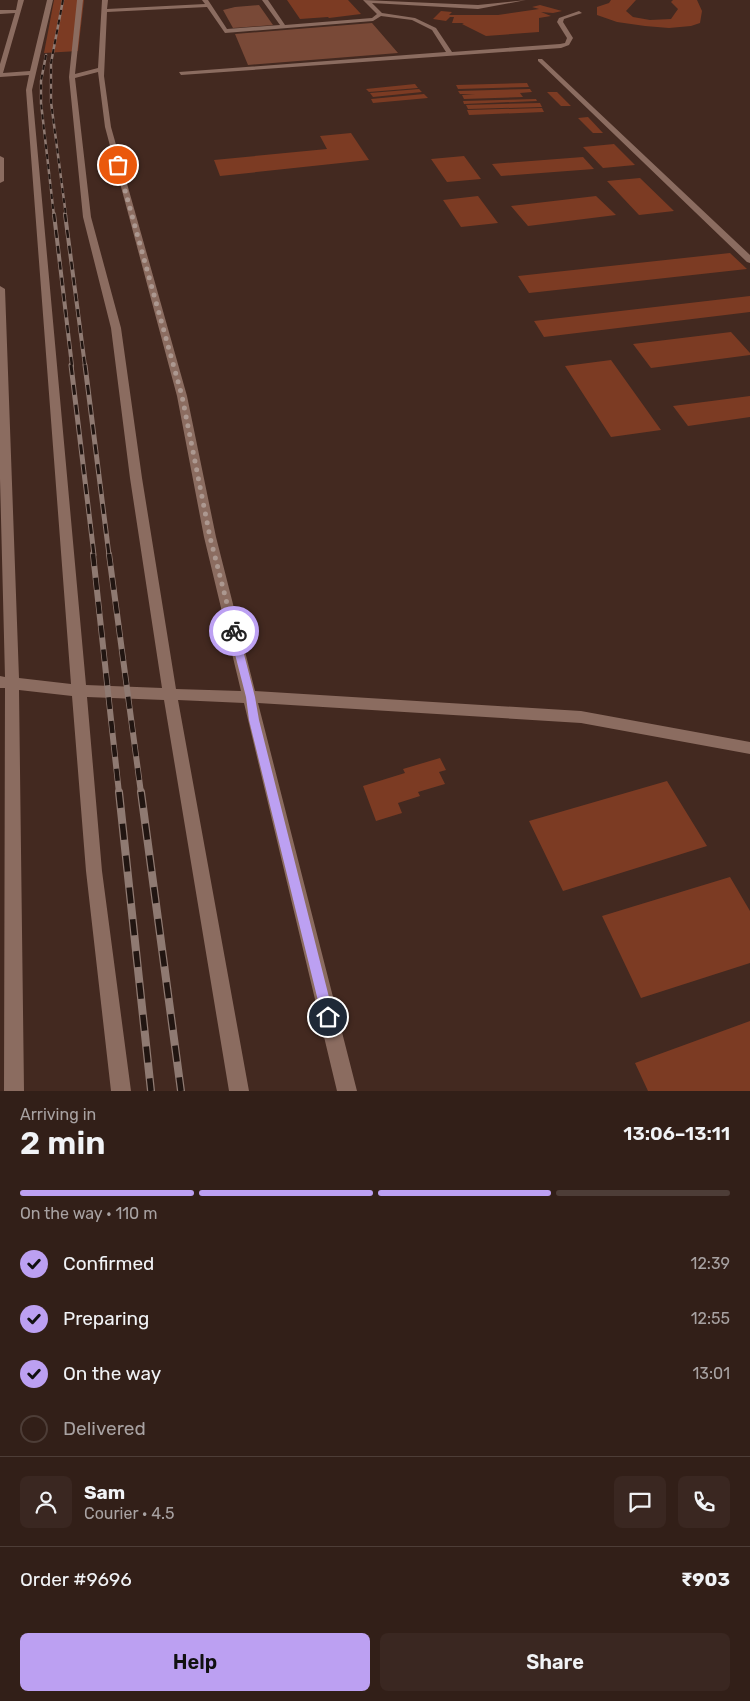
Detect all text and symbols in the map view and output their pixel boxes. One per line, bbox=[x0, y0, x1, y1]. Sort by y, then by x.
pin bbox=[97, 144, 139, 186]
icon: bag bbox=[104, 151, 132, 179]
courier bbox=[209, 606, 259, 656]
icon: bike bbox=[220, 617, 248, 645]
pin bbox=[307, 996, 349, 1038]
icon: home bbox=[314, 1003, 342, 1031]
text: Arriving in bbox=[20, 1105, 96, 1124]
text: 13:06–13:11 bbox=[623, 1122, 730, 1145]
text: 2 min bbox=[20, 1124, 105, 1162]
text: On the way · 110 m bbox=[20, 1204, 157, 1223]
icon: check bbox=[20, 1250, 48, 1278]
text: Confirmed bbox=[63, 1252, 154, 1275]
text: 12:39 bbox=[691, 1254, 730, 1273]
icon: check bbox=[20, 1305, 48, 1333]
text: Preparing bbox=[63, 1307, 149, 1330]
text: 12:55 bbox=[691, 1309, 730, 1328]
icon: check bbox=[20, 1360, 48, 1388]
text: On the way bbox=[63, 1362, 161, 1385]
text: 13:01 bbox=[692, 1364, 730, 1383]
text: Delivered bbox=[63, 1417, 146, 1440]
button: person bbox=[20, 1476, 72, 1528]
button: chat bbox=[614, 1476, 666, 1528]
button: phone bbox=[678, 1476, 730, 1528]
text: Sam bbox=[84, 1481, 125, 1504]
text: Courier · 4.5 bbox=[84, 1504, 174, 1523]
text: Order #9696 bbox=[20, 1568, 132, 1591]
text: ₹903 bbox=[681, 1568, 730, 1591]
button: Help bbox=[20, 1633, 370, 1691]
button: Share bbox=[380, 1633, 730, 1691]

